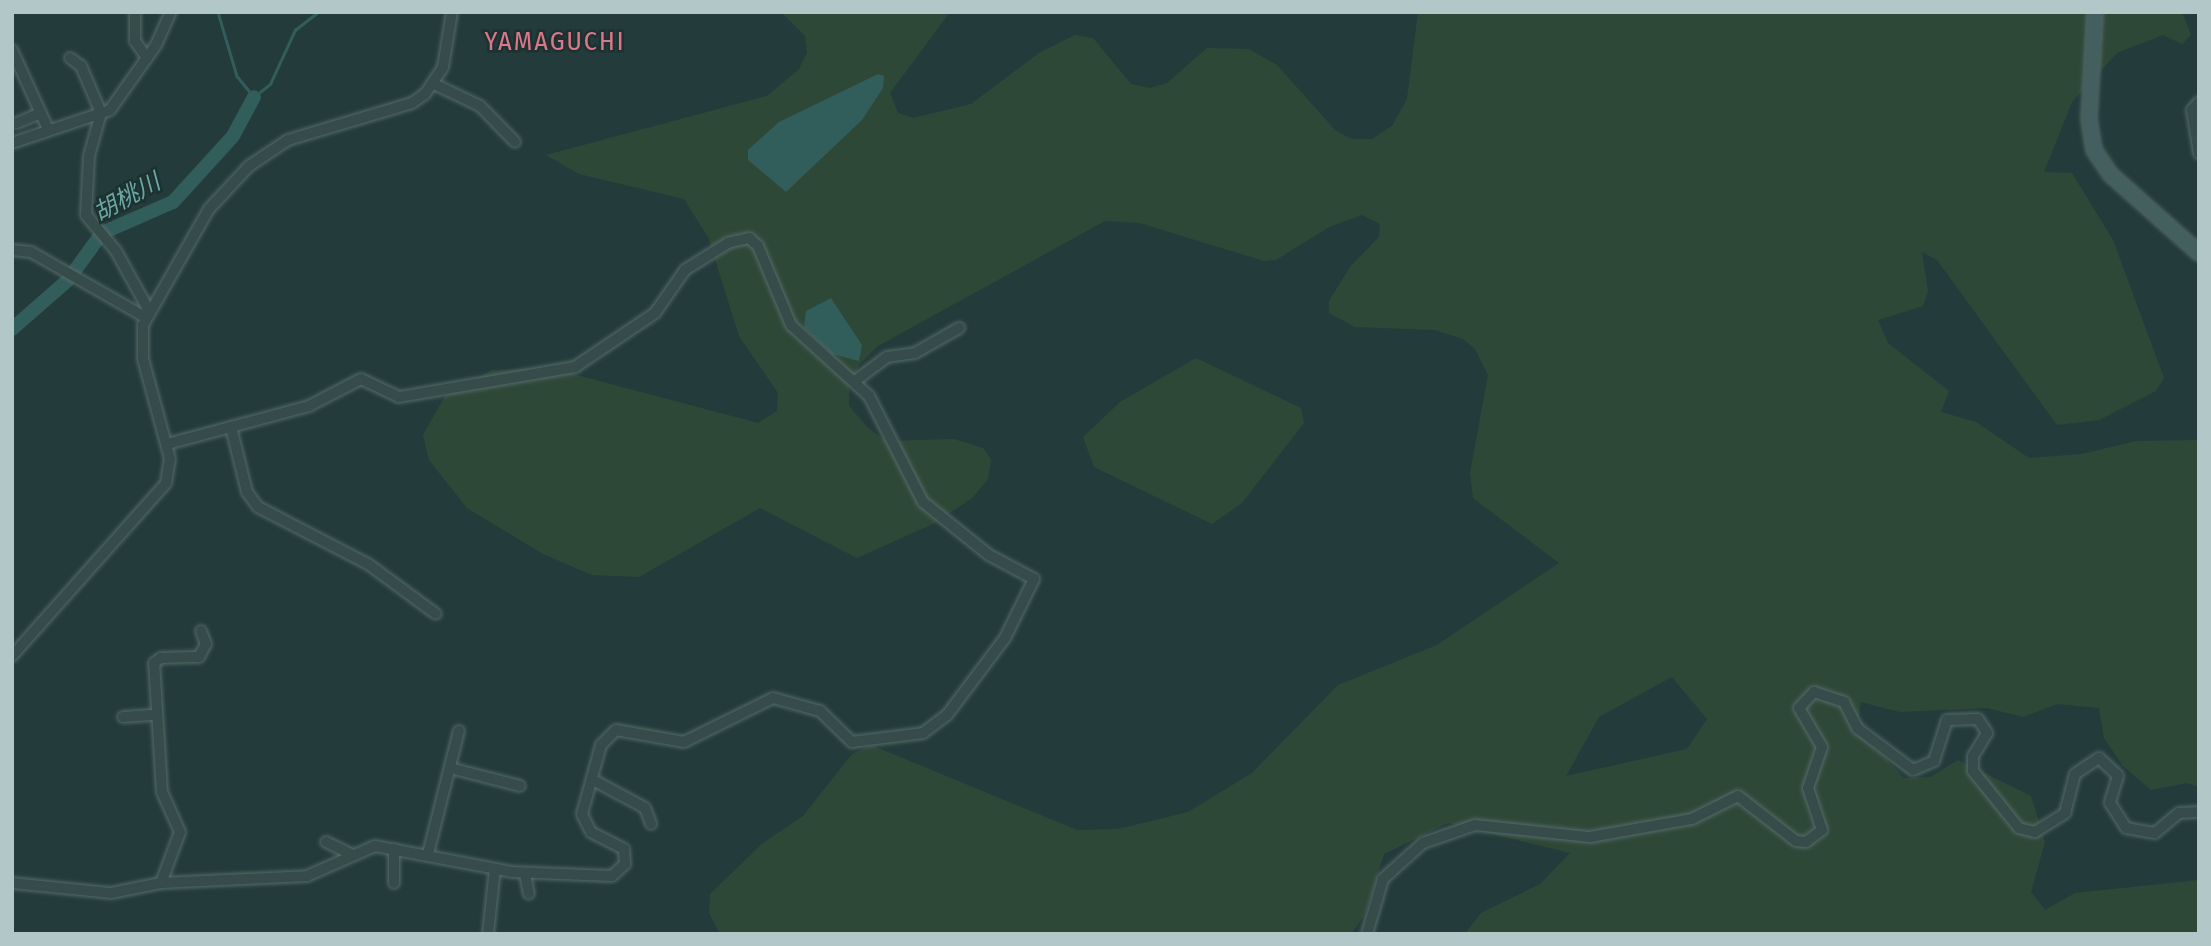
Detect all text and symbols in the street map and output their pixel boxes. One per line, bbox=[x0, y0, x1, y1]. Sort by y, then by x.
district label: YAMAGUCHI bbox=[486, 26, 624, 58]
water label: 胡桃川 bbox=[89, 168, 165, 228]

